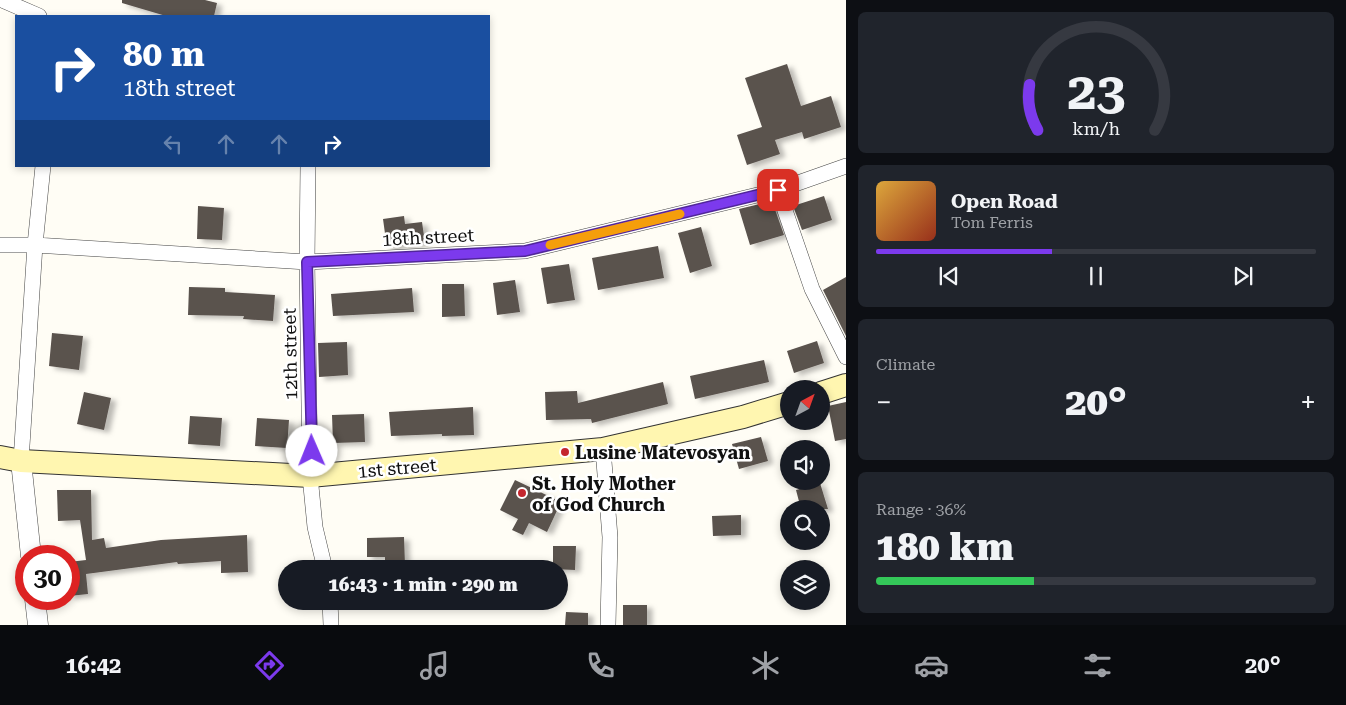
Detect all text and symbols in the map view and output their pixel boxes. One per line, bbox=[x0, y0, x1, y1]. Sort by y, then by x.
text: 80 m bbox=[123, 34, 205, 75]
icon: right bbox=[40, 35, 105, 100]
text: 23 bbox=[1067, 61, 1125, 122]
text: 18th street bbox=[123, 76, 236, 101]
text: km/h bbox=[1072, 118, 1120, 139]
icon: left bbox=[159, 130, 187, 158]
icon: ahead bbox=[212, 130, 240, 158]
icon: ahead bbox=[265, 130, 293, 158]
icon: right bbox=[318, 130, 346, 158]
pin bbox=[757, 169, 799, 211]
icon: arrive bbox=[764, 176, 792, 204]
text: Open Road bbox=[951, 190, 1058, 213]
text: Tom Ferris bbox=[951, 213, 1033, 232]
street label: 18th street bbox=[381, 224, 475, 250]
icon: previous bbox=[935, 262, 963, 290]
icon: pause bbox=[1082, 262, 1110, 290]
icon: next bbox=[1229, 262, 1257, 290]
street label: 12th street bbox=[279, 307, 301, 400]
text: Climate bbox=[876, 355, 935, 374]
north arrow bbox=[780, 380, 830, 430]
map controls bbox=[780, 380, 830, 610]
text: 20° bbox=[1065, 380, 1127, 424]
text: − bbox=[876, 386, 892, 419]
text: + bbox=[1300, 386, 1316, 419]
position arrow bbox=[285, 424, 337, 476]
button: sound bbox=[780, 440, 830, 490]
place label: Lusine Matevosyan bbox=[575, 442, 750, 463]
marker: Lusine Matevosyan bbox=[559, 446, 571, 458]
street label: 1st street bbox=[357, 454, 438, 482]
place label: St. Holy Mother of God Church bbox=[532, 473, 676, 515]
marker: St. Holy Mother of God Church bbox=[516, 487, 528, 499]
button: search bbox=[780, 500, 830, 550]
text: Range · 36% bbox=[876, 500, 966, 519]
text: 180 km bbox=[876, 525, 1014, 569]
speed limit sign: 30 bbox=[15, 545, 80, 610]
button: layers bbox=[780, 560, 830, 610]
text: 16:43 · 1 min · 290 m bbox=[328, 573, 518, 596]
icon: directions bbox=[252, 648, 287, 683]
icon: music bbox=[417, 648, 452, 683]
icon: phone bbox=[583, 648, 618, 683]
icon: climate bbox=[748, 648, 783, 683]
icon: car bbox=[914, 648, 949, 683]
icon: filters bbox=[1080, 648, 1115, 683]
text: 16:42 bbox=[65, 653, 121, 678]
text: 20° bbox=[1245, 653, 1281, 678]

